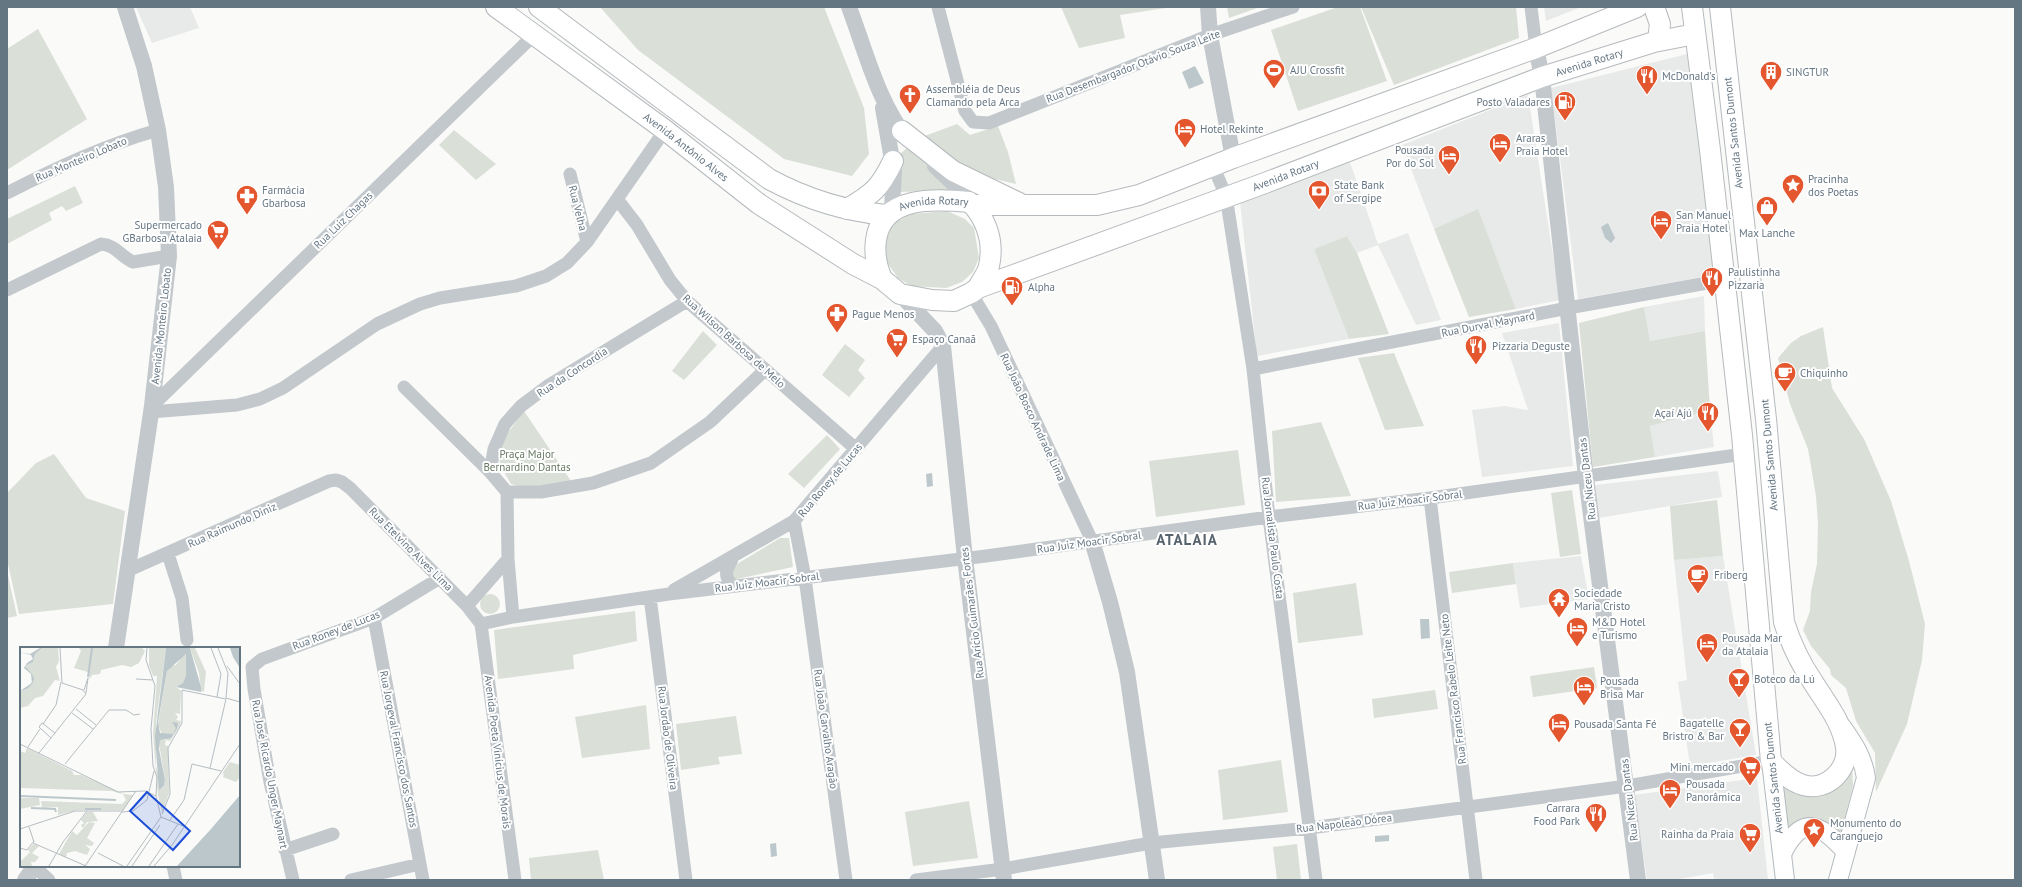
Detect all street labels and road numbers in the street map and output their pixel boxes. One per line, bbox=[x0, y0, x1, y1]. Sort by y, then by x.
street label: Rua Desembargador Otávio Souza Leite bbox=[1044, 26, 1222, 106]
street label: Avenida Rotary bbox=[1554, 45, 1626, 79]
street label: Avenida Santos Dumont bbox=[1720, 76, 1746, 190]
street label: Avenida Antônio Alves bbox=[641, 110, 732, 185]
street label: Rua Monteiro Lobato bbox=[33, 133, 129, 185]
street label: Avenida Rotary bbox=[1250, 156, 1322, 194]
street label: Rua Velha bbox=[566, 184, 590, 232]
street label: Rua Luiz Chagas bbox=[311, 188, 376, 252]
street label: Avenida Rotary bbox=[896, 193, 970, 214]
street label: Avenida Monteiro Lobato bbox=[148, 267, 174, 385]
street label: Rua Wilson Barbosa de Melo bbox=[680, 291, 788, 391]
street label: Rua Durval Maynard bbox=[1440, 308, 1536, 340]
street label: Rua da Concordia bbox=[534, 344, 610, 400]
street label: Rua João Bosco Andrade Lima bbox=[997, 351, 1069, 483]
street label: Avenida Santos Dumont bbox=[1757, 398, 1781, 511]
street label: Rua Niceu Dantas bbox=[1575, 437, 1599, 521]
street label: Rua Roney de Lucas bbox=[795, 440, 865, 520]
street label: Rua Jornalista Paulo Costa bbox=[1259, 476, 1287, 600]
street label: Rua Juiz Moacir Sobral bbox=[1357, 487, 1464, 513]
street label: Rua Raimundo Diniz bbox=[186, 499, 278, 551]
street label: Rua Etelvino Alves Lima bbox=[366, 504, 456, 594]
street label: Rua Juiz Moacir Sobral bbox=[1036, 528, 1143, 556]
street label: Rua Arício Guimarães Fortes bbox=[957, 546, 987, 679]
street label: Rua Juiz Moacir Sobral bbox=[714, 569, 821, 595]
street label: Rua Roney de Lucas bbox=[290, 607, 382, 653]
street label: Rua Francisco Rabelo Leite Neto bbox=[1437, 613, 1469, 765]
street label: Rua João Carvalho Aragão bbox=[811, 668, 841, 790]
street label: Rua Jorgeval Francisco dos Santos bbox=[377, 669, 421, 829]
street label: Avenida Poeta Vinícius de Morais bbox=[482, 674, 514, 830]
street label: Rua Jordão de Oliveira bbox=[655, 685, 681, 791]
street label: Rua José Ricardo Unger Maynart bbox=[249, 698, 291, 850]
street label: Avenida Santos Dumont bbox=[1760, 721, 1786, 835]
street label: Rua Niceu Dantas bbox=[1617, 758, 1641, 842]
street label: Rua Napoleão Dórea bbox=[1295, 810, 1393, 836]

